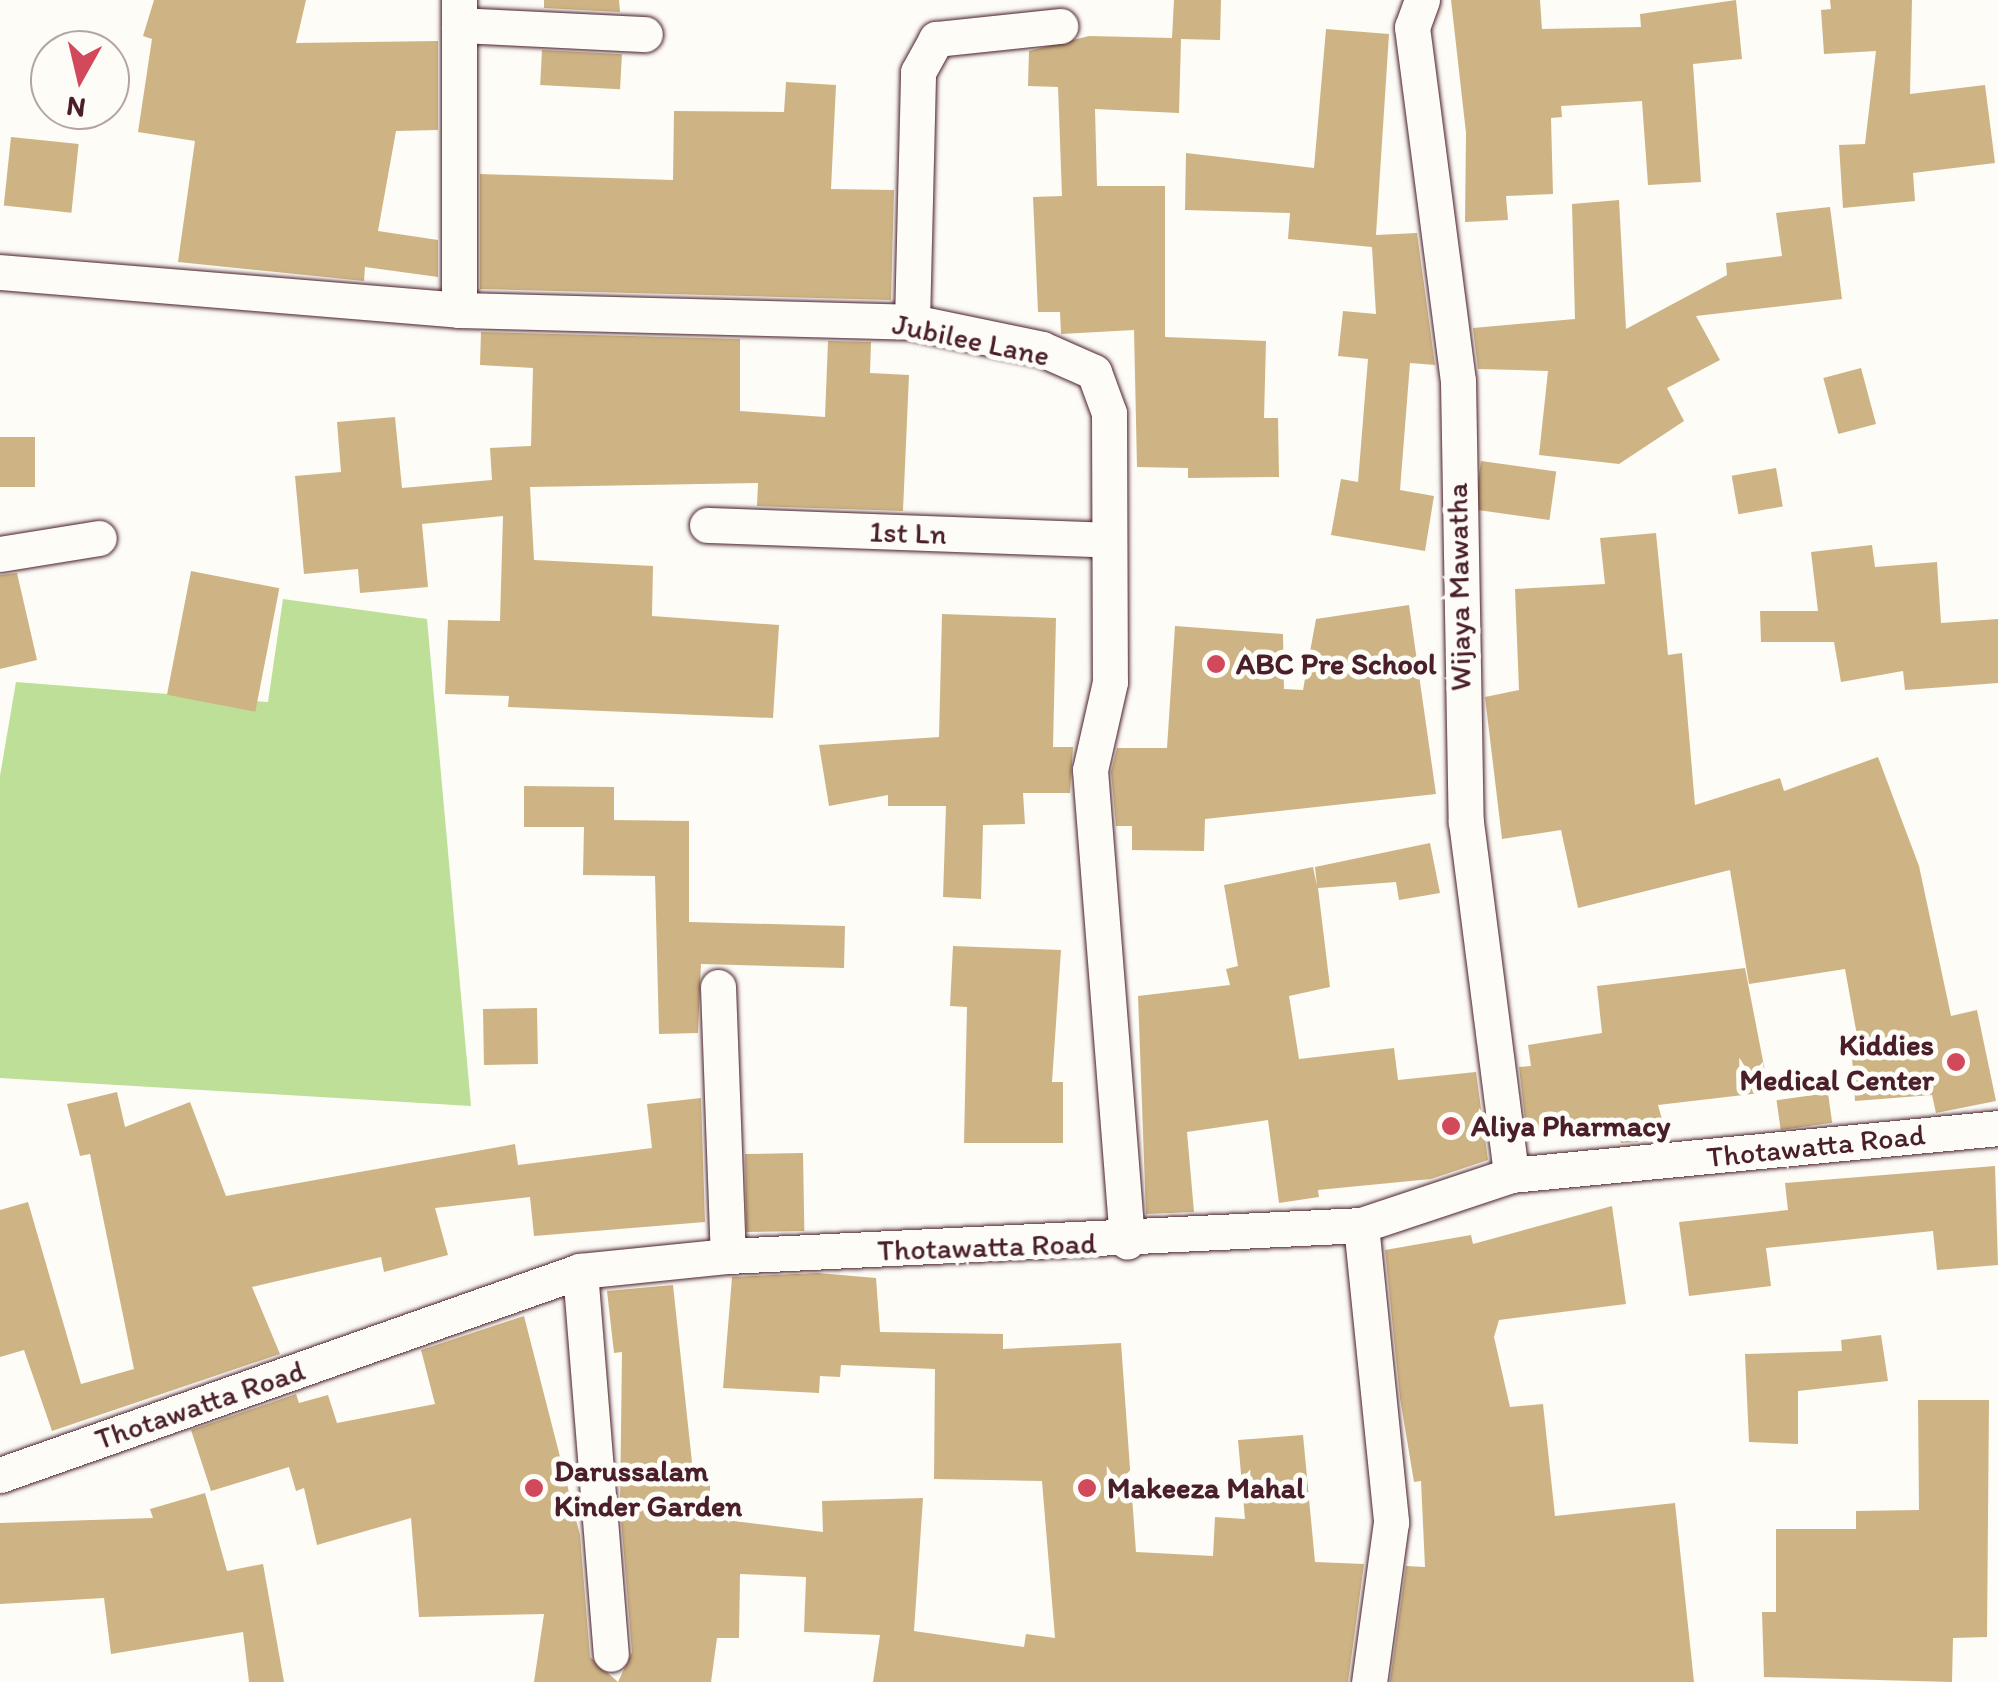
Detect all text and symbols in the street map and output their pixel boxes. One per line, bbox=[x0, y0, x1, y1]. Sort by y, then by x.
north arrow bbox=[30, 30, 130, 130]
text: N bbox=[64, 90, 88, 126]
street label: Jubilee Lane bbox=[889, 306, 1053, 374]
street label: Wijaya Mawatha bbox=[1439, 482, 1479, 692]
street label: 1st Ln bbox=[869, 514, 947, 552]
place label: ABC Pre School bbox=[1236, 646, 1436, 682]
marker: ABC Pre School bbox=[1205, 653, 1227, 675]
place label: Kiddies Medical Center bbox=[1739, 1027, 1934, 1098]
marker: Kiddies Medical Center bbox=[1943, 1049, 1969, 1075]
place label: Aliya Pharmacy bbox=[1471, 1108, 1670, 1144]
marker: Aliya Pharmacy bbox=[1440, 1115, 1462, 1137]
street label: Thotawatta Road bbox=[1705, 1117, 1927, 1175]
street label: Thotawatta Road bbox=[877, 1225, 1097, 1269]
street label: Thotawatta Road bbox=[91, 1352, 309, 1458]
place label: Darussalam Kinder Garden bbox=[554, 1453, 742, 1524]
place label: Makeeza Mahal bbox=[1107, 1470, 1305, 1506]
marker: Darussalam Kinder Garden bbox=[523, 1477, 545, 1499]
marker: Makeeza Mahal bbox=[1076, 1477, 1098, 1499]

